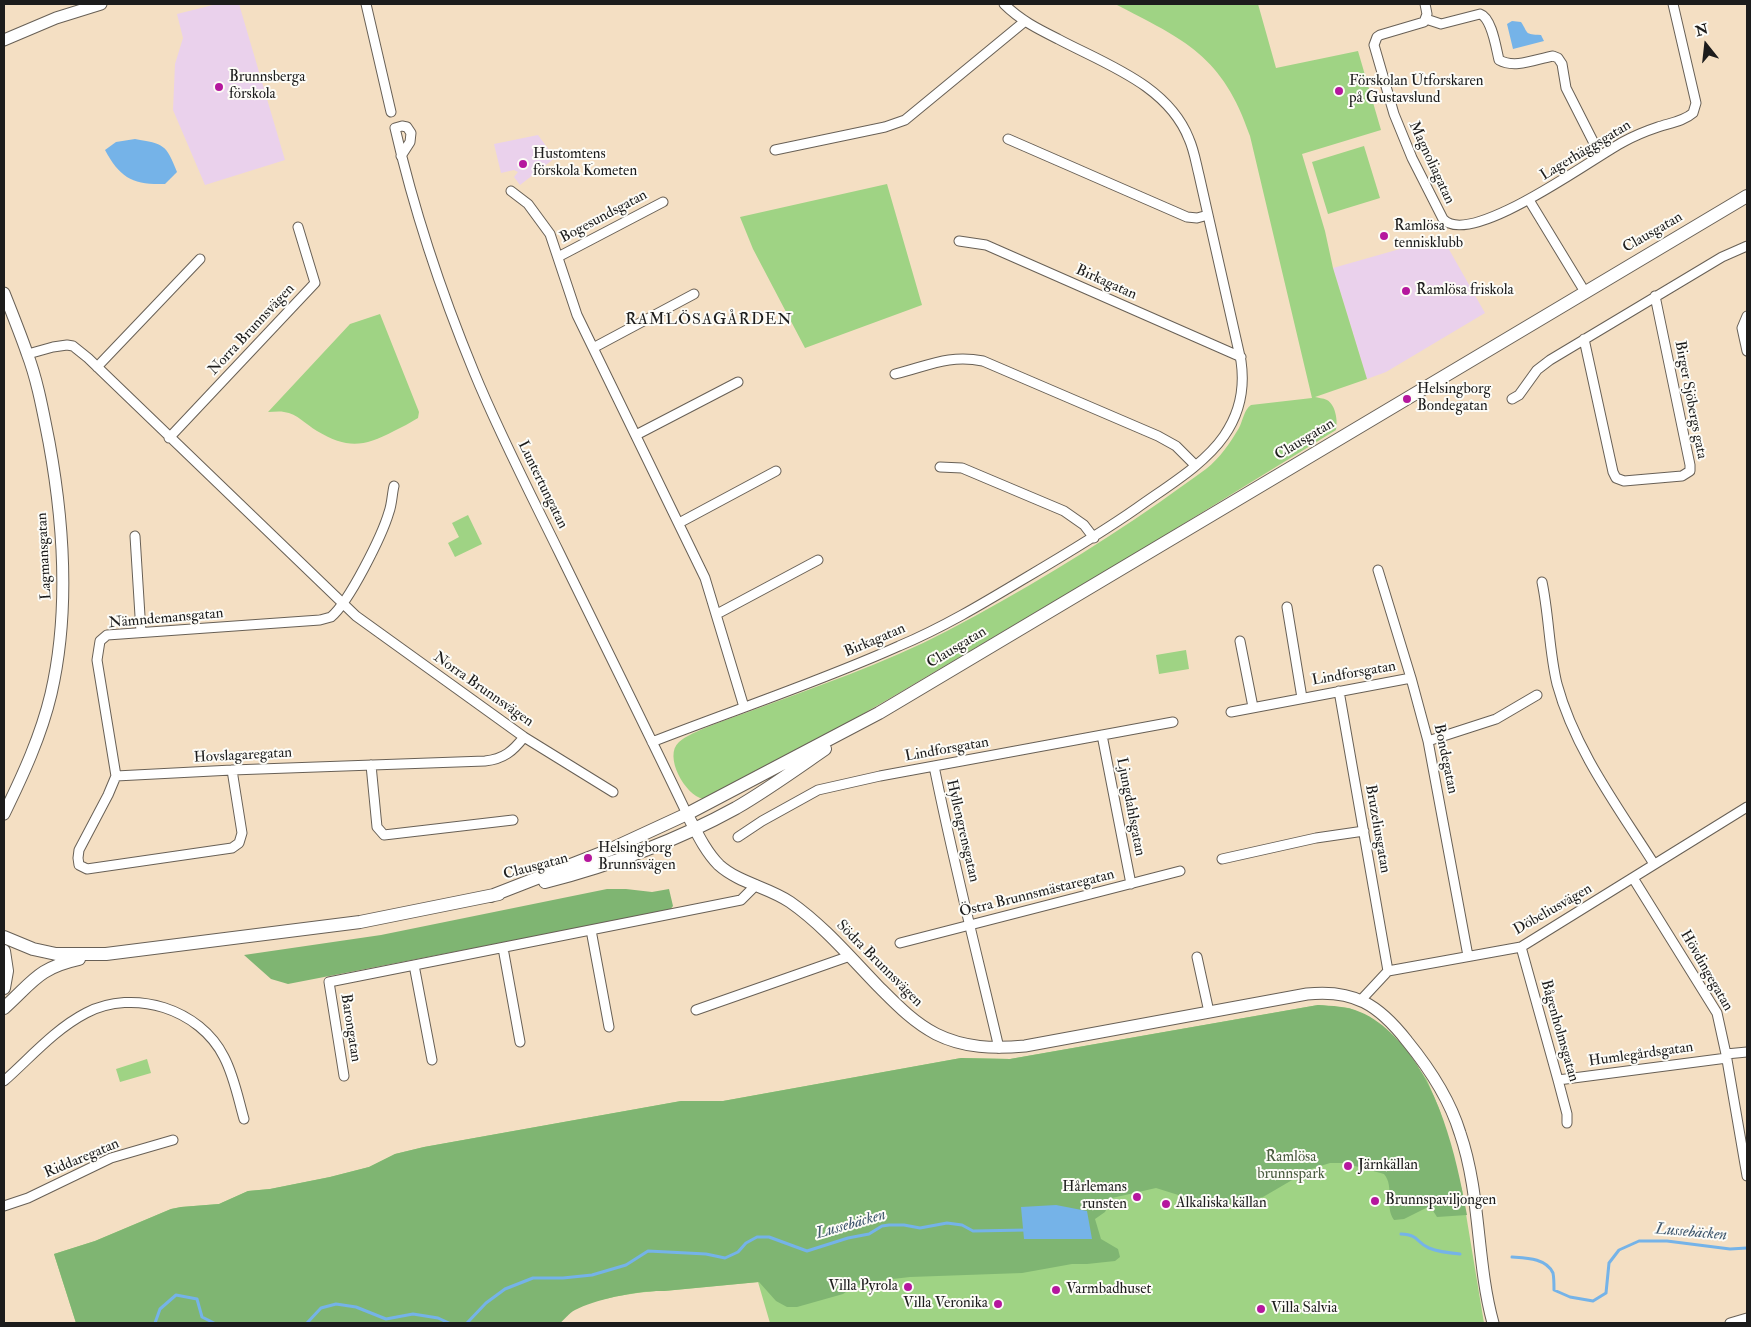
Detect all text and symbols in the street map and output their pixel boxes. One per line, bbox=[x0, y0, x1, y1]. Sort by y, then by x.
north arrow bbox=[1681, 20, 1731, 70]
text: N bbox=[1693, 20, 1710, 40]
place label: Brunnsberga förskola bbox=[229, 69, 305, 104]
place label: Förskolan Utforskaren på Gustavslund bbox=[1349, 73, 1484, 108]
marker: Brunnsberga förskola bbox=[213, 81, 225, 93]
marker: Förskolan Utforskaren på Gustavslund bbox=[1333, 85, 1345, 97]
street label: Lagerhäggsgatan bbox=[1537, 117, 1635, 185]
street label: Magnoliagatan bbox=[1404, 119, 1458, 207]
place label: Hustomtens förskola Kometen bbox=[533, 146, 637, 181]
marker: Hustomtens förskola Kometen bbox=[517, 158, 529, 170]
street label: Bogesundsgatan bbox=[557, 186, 651, 248]
street label: Clausgatan bbox=[1620, 209, 1686, 257]
place label: Ramlösa tennisklubb bbox=[1394, 218, 1463, 253]
marker: Ramlösa tennisklubb bbox=[1378, 230, 1390, 242]
street label: Birkagatan bbox=[1073, 262, 1139, 304]
street label: Norra Brunnsvägen bbox=[205, 281, 299, 379]
place label: Ramlösa friskola bbox=[1416, 282, 1514, 300]
marker: Ramlösa friskola bbox=[1400, 285, 1412, 297]
district label: RAMLÖSAGÅRDEN bbox=[624, 311, 794, 331]
street label: Birger Sjöbergs gata bbox=[1670, 339, 1710, 461]
place label: Helsingborg Bondegatan bbox=[1417, 381, 1491, 416]
marker: Helsingborg Bondegatan bbox=[1401, 393, 1413, 405]
street label: Clausgatan bbox=[1272, 415, 1338, 465]
street label: Luntertungatan bbox=[513, 438, 571, 532]
street label: Lagmansgatan bbox=[34, 512, 56, 600]
street label: Nämndemansgatan bbox=[108, 605, 224, 633]
street label: Birkagatan bbox=[842, 620, 908, 662]
street label: Clausgatan bbox=[924, 623, 990, 673]
street label: Norra Brunnsvägen bbox=[429, 649, 537, 731]
street label: Lindforsgatan bbox=[1311, 658, 1397, 690]
street label: Bondegatan bbox=[1429, 723, 1461, 795]
street label: Lindforsgatan bbox=[904, 734, 990, 766]
street label: Hovslagaregatan bbox=[193, 744, 293, 768]
street label: Ljungdahlsgatan bbox=[1112, 756, 1148, 858]
street label: Hyllengrensgatan bbox=[941, 778, 983, 884]
street label: Bruzeliusgatan bbox=[1360, 783, 1394, 875]
place label: Helsingborg Brunnsvägen bbox=[598, 840, 676, 875]
street label: Clausgatan bbox=[502, 850, 570, 884]
marker: Helsingborg Brunnsvägen bbox=[582, 852, 594, 864]
street label: Östra Brunnsmästaregatan bbox=[958, 866, 1116, 922]
street label: Döbeliusvägen bbox=[1511, 880, 1595, 940]
street label: Södra Brunnsvägen bbox=[832, 917, 926, 1011]
street label: Hövdingegatan bbox=[1676, 927, 1736, 1015]
street label: Bågenholmsgatan bbox=[1536, 978, 1582, 1084]
street label: Barongatan bbox=[336, 993, 364, 1063]
street label: Humlegårdsgatan bbox=[1588, 1039, 1694, 1071]
street label: Riddaregatan bbox=[42, 1135, 122, 1183]
park label: Ramlösa brunnspark bbox=[1257, 1149, 1325, 1184]
place label: Järnkällan bbox=[1358, 1157, 1418, 1175]
marker: Järnkällan bbox=[1342, 1160, 1354, 1172]
place label: Hårlemans runsten bbox=[1062, 1179, 1127, 1214]
marker: Hårlemans runsten bbox=[1131, 1191, 1143, 1203]
place label: Brunnspaviljongen bbox=[1385, 1192, 1496, 1210]
place label: Alkaliska källan bbox=[1176, 1195, 1267, 1213]
marker: Brunnspaviljongen bbox=[1369, 1195, 1381, 1207]
marker: Alkaliska källan bbox=[1160, 1198, 1172, 1210]
water label: Lussebäcken bbox=[814, 1206, 888, 1244]
water label: Lussebäcken bbox=[1654, 1220, 1728, 1246]
place label: Villa Pyrola bbox=[828, 1278, 898, 1296]
marker: Villa Pyrola bbox=[902, 1281, 914, 1293]
place label: Varmbadhuset bbox=[1066, 1281, 1151, 1299]
marker: Varmbadhuset bbox=[1050, 1284, 1062, 1296]
place label: Villa Veronika bbox=[903, 1295, 988, 1313]
marker: Villa Veronika bbox=[992, 1298, 1004, 1310]
place label: Villa Salvia bbox=[1271, 1300, 1337, 1318]
marker: Villa Salvia bbox=[1255, 1303, 1267, 1315]

